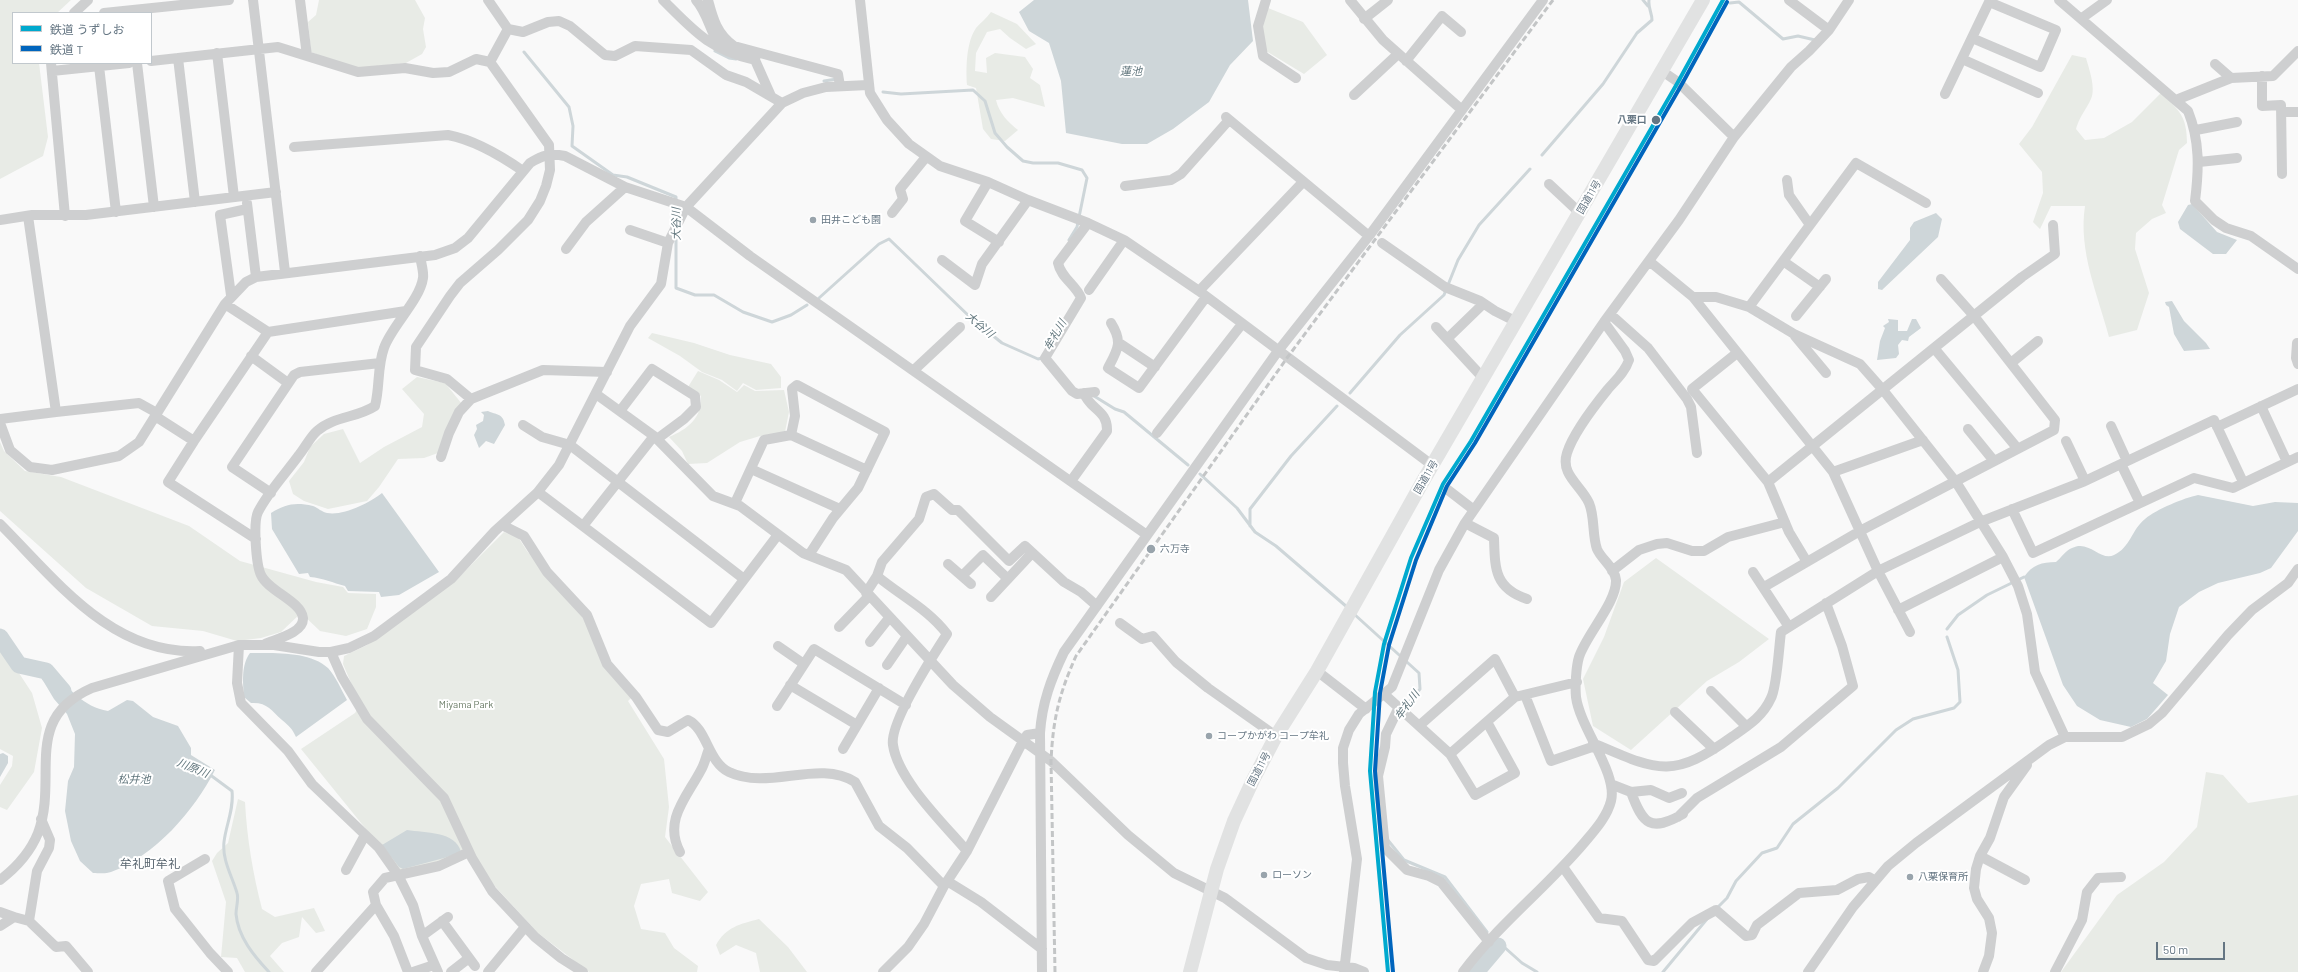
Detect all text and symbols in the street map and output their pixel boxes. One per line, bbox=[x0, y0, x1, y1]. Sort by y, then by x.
legend bbox=[12, 12, 152, 64]
text: 鉄道 うずしお bbox=[50, 22, 124, 36]
text: 鉄道 T bbox=[50, 42, 83, 56]
water label: 蓮池 bbox=[1120, 64, 1142, 78]
place label: 八栗口 bbox=[1617, 114, 1647, 126]
marker: 八栗口 bbox=[1650, 114, 1662, 126]
street label: 国道11号 bbox=[1575, 178, 1603, 216]
water label: 大谷川 bbox=[669, 208, 683, 240]
place label: 田井こども園 bbox=[821, 214, 881, 226]
marker: 田井こども園 bbox=[808, 215, 818, 225]
water label: 大谷川 bbox=[963, 309, 997, 341]
water label: 牟礼川 bbox=[1041, 317, 1069, 353]
street label: 国道11号 bbox=[1412, 458, 1440, 496]
marker: 六万寺 bbox=[1145, 543, 1157, 555]
place label: 六万寺 bbox=[1160, 543, 1190, 555]
water label: 牟礼川 bbox=[1392, 688, 1422, 722]
park label: Miyama Park bbox=[439, 699, 493, 711]
place label: コープかがわ コープ牟礼 bbox=[1217, 730, 1329, 742]
marker: コープかがわ コープ牟礼 bbox=[1204, 731, 1214, 741]
street label: 国道11号 bbox=[1245, 750, 1273, 788]
water label: 川原川 bbox=[175, 756, 211, 780]
water label: 松井池 bbox=[118, 772, 150, 786]
district label: 牟礼町牟礼 bbox=[120, 857, 180, 871]
place label: ローソン bbox=[1272, 869, 1312, 881]
marker: ローソン bbox=[1259, 870, 1269, 880]
place label: 八栗保育所 bbox=[1918, 871, 1968, 883]
marker: 八栗保育所 bbox=[1905, 872, 1915, 882]
scale bar bbox=[2158, 934, 2227, 960]
text: 50 m bbox=[2163, 942, 2188, 956]

